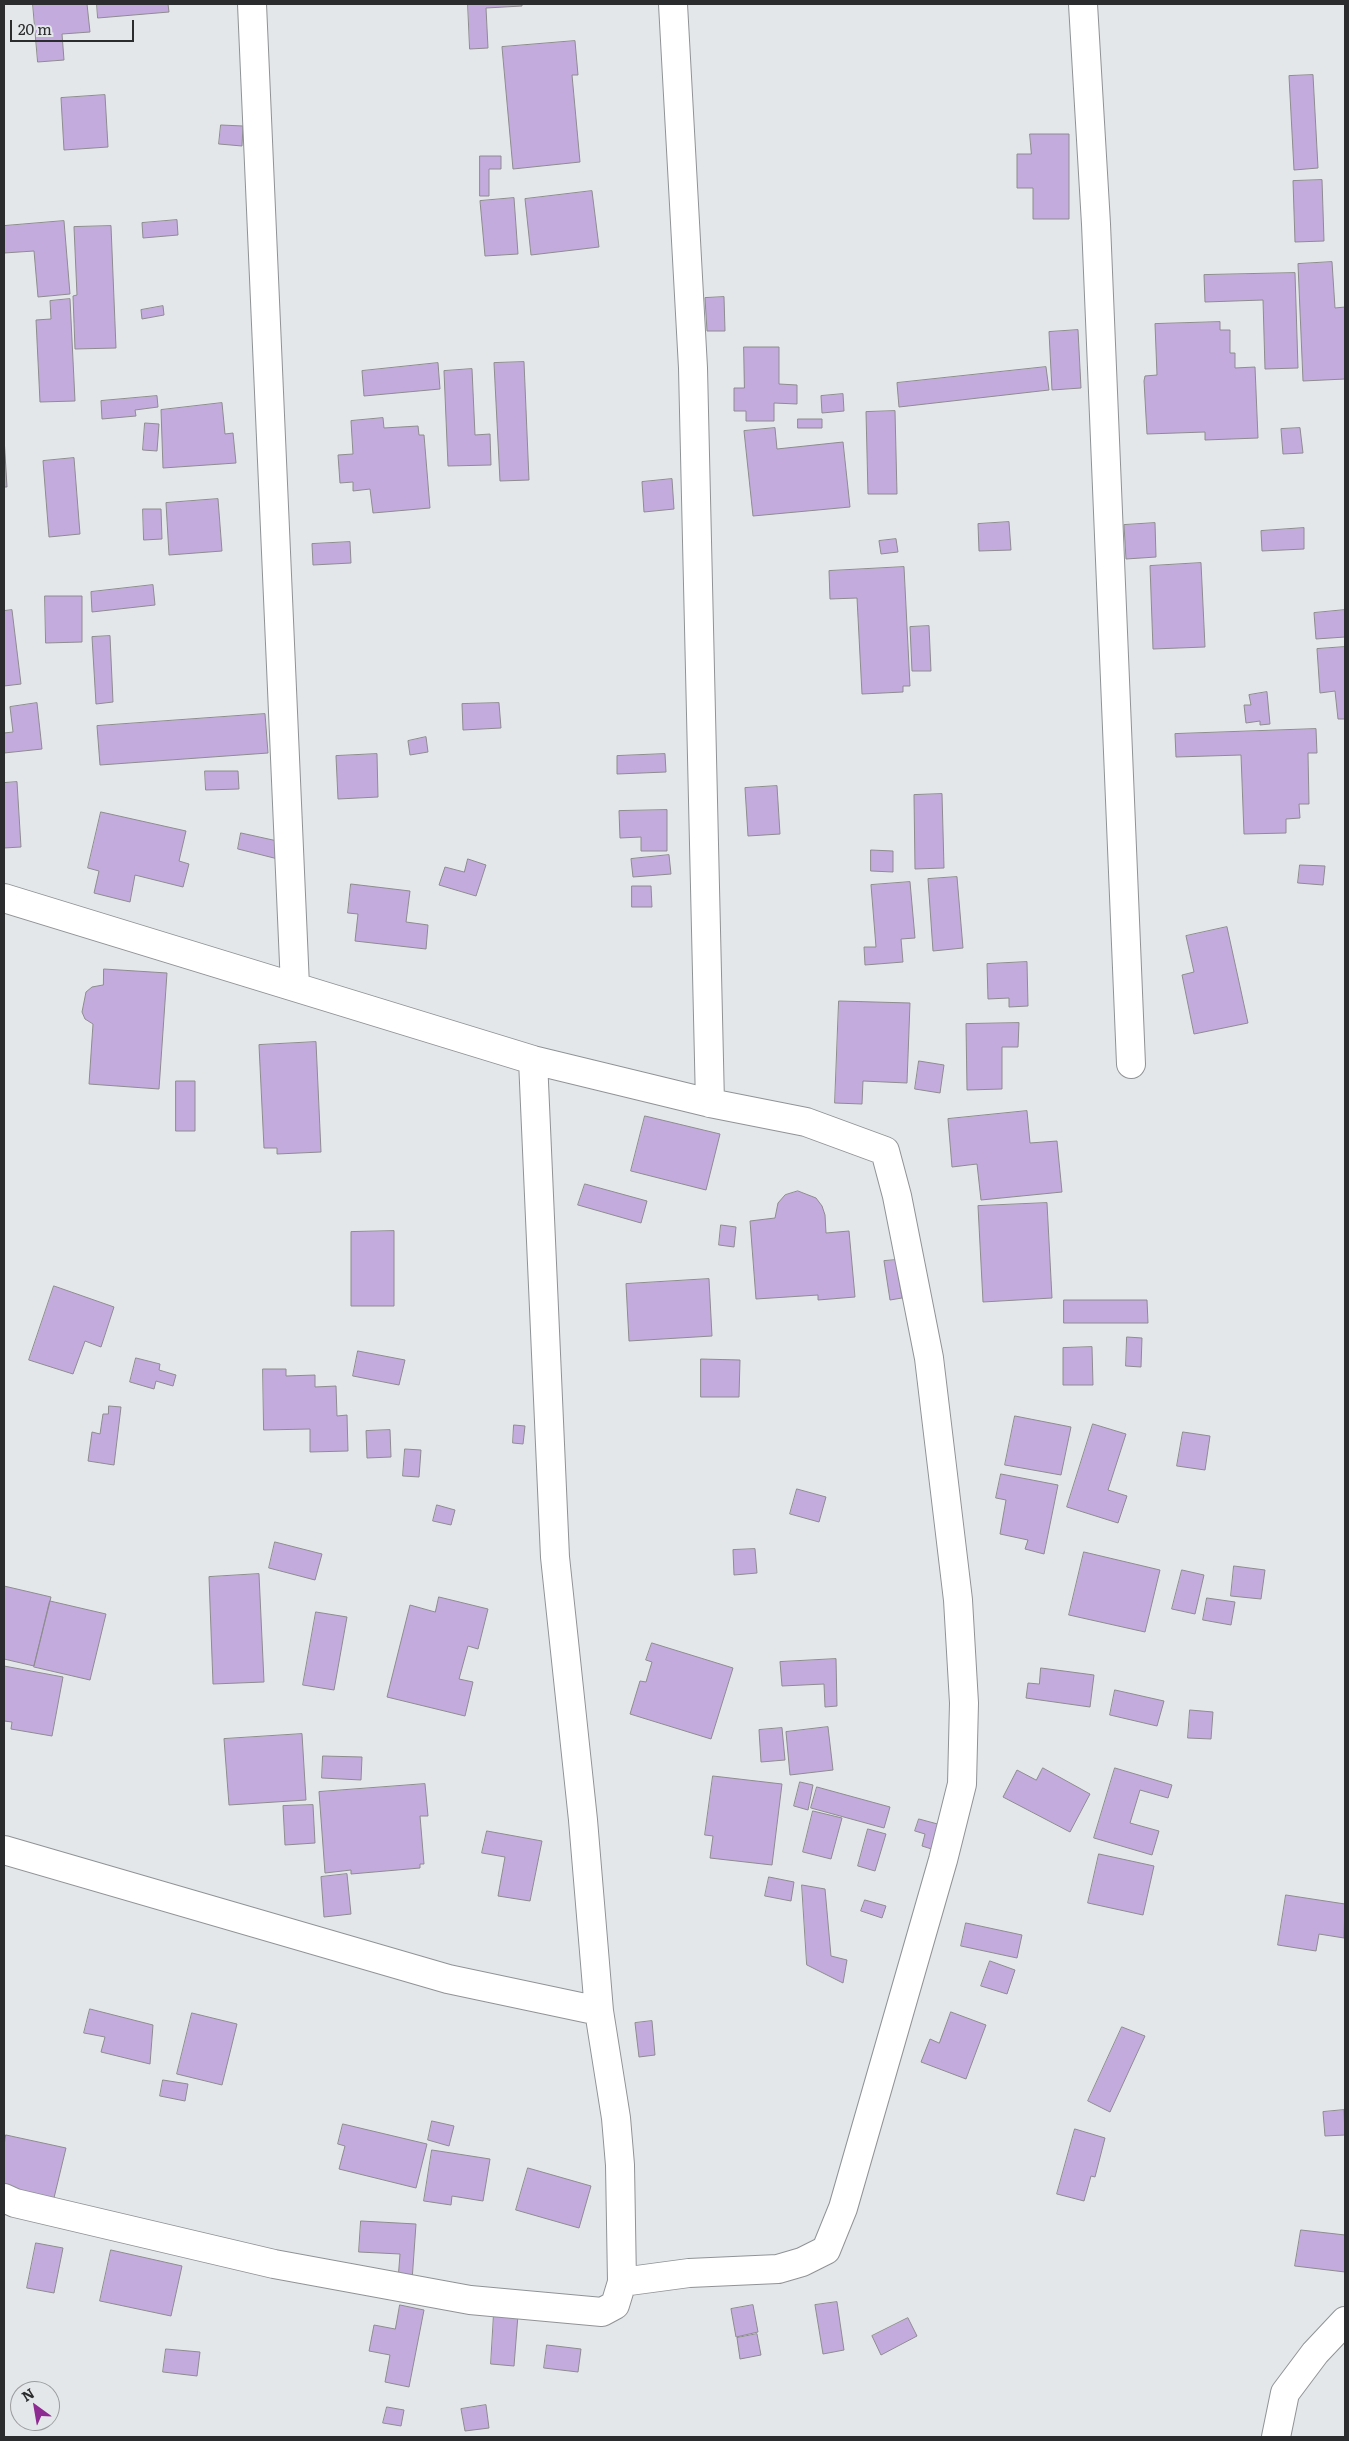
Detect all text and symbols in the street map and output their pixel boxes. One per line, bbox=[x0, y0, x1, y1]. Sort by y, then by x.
scale bar bbox=[12, 10, 136, 42]
text: 20 m bbox=[18, 17, 52, 40]
north arrow bbox=[10, 2381, 60, 2431]
text: N bbox=[17, 2383, 38, 2406]

